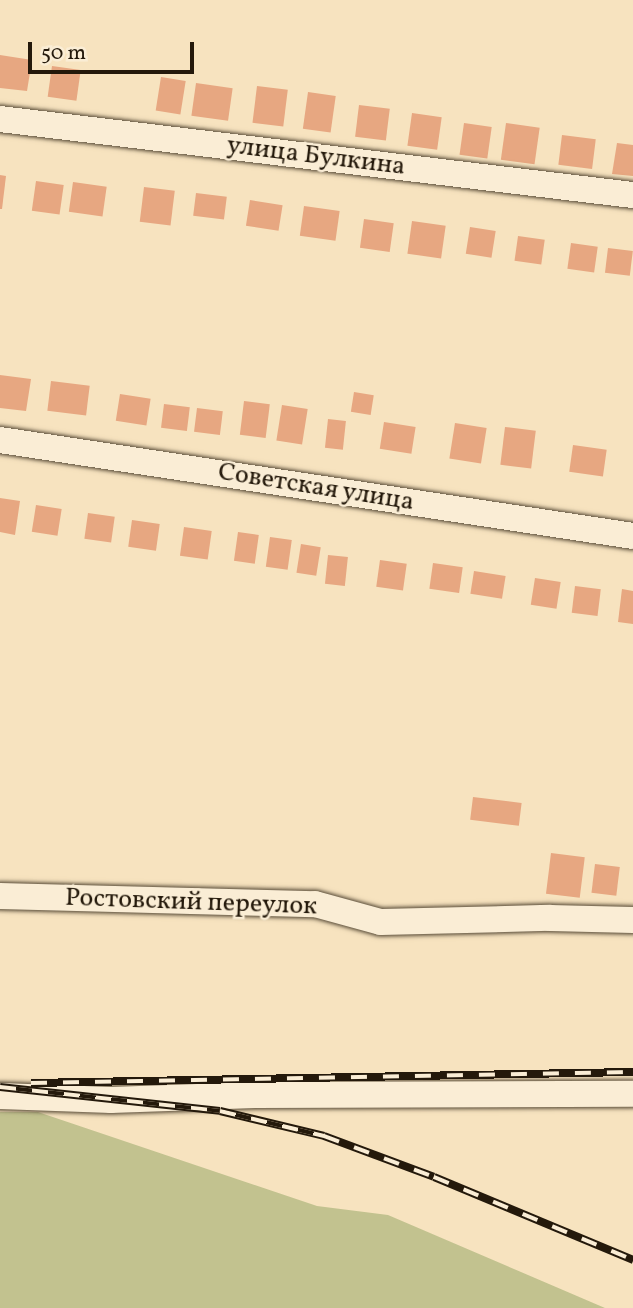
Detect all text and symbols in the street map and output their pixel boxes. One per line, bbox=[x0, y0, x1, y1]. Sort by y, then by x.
scale bar bbox=[32, 28, 198, 72]
text: 50 m bbox=[41, 39, 86, 68]
street label: улица Булкина bbox=[225, 131, 407, 183]
street label: Советская улица bbox=[215, 457, 417, 519]
street label: Ростовский переулок bbox=[64, 883, 318, 923]

